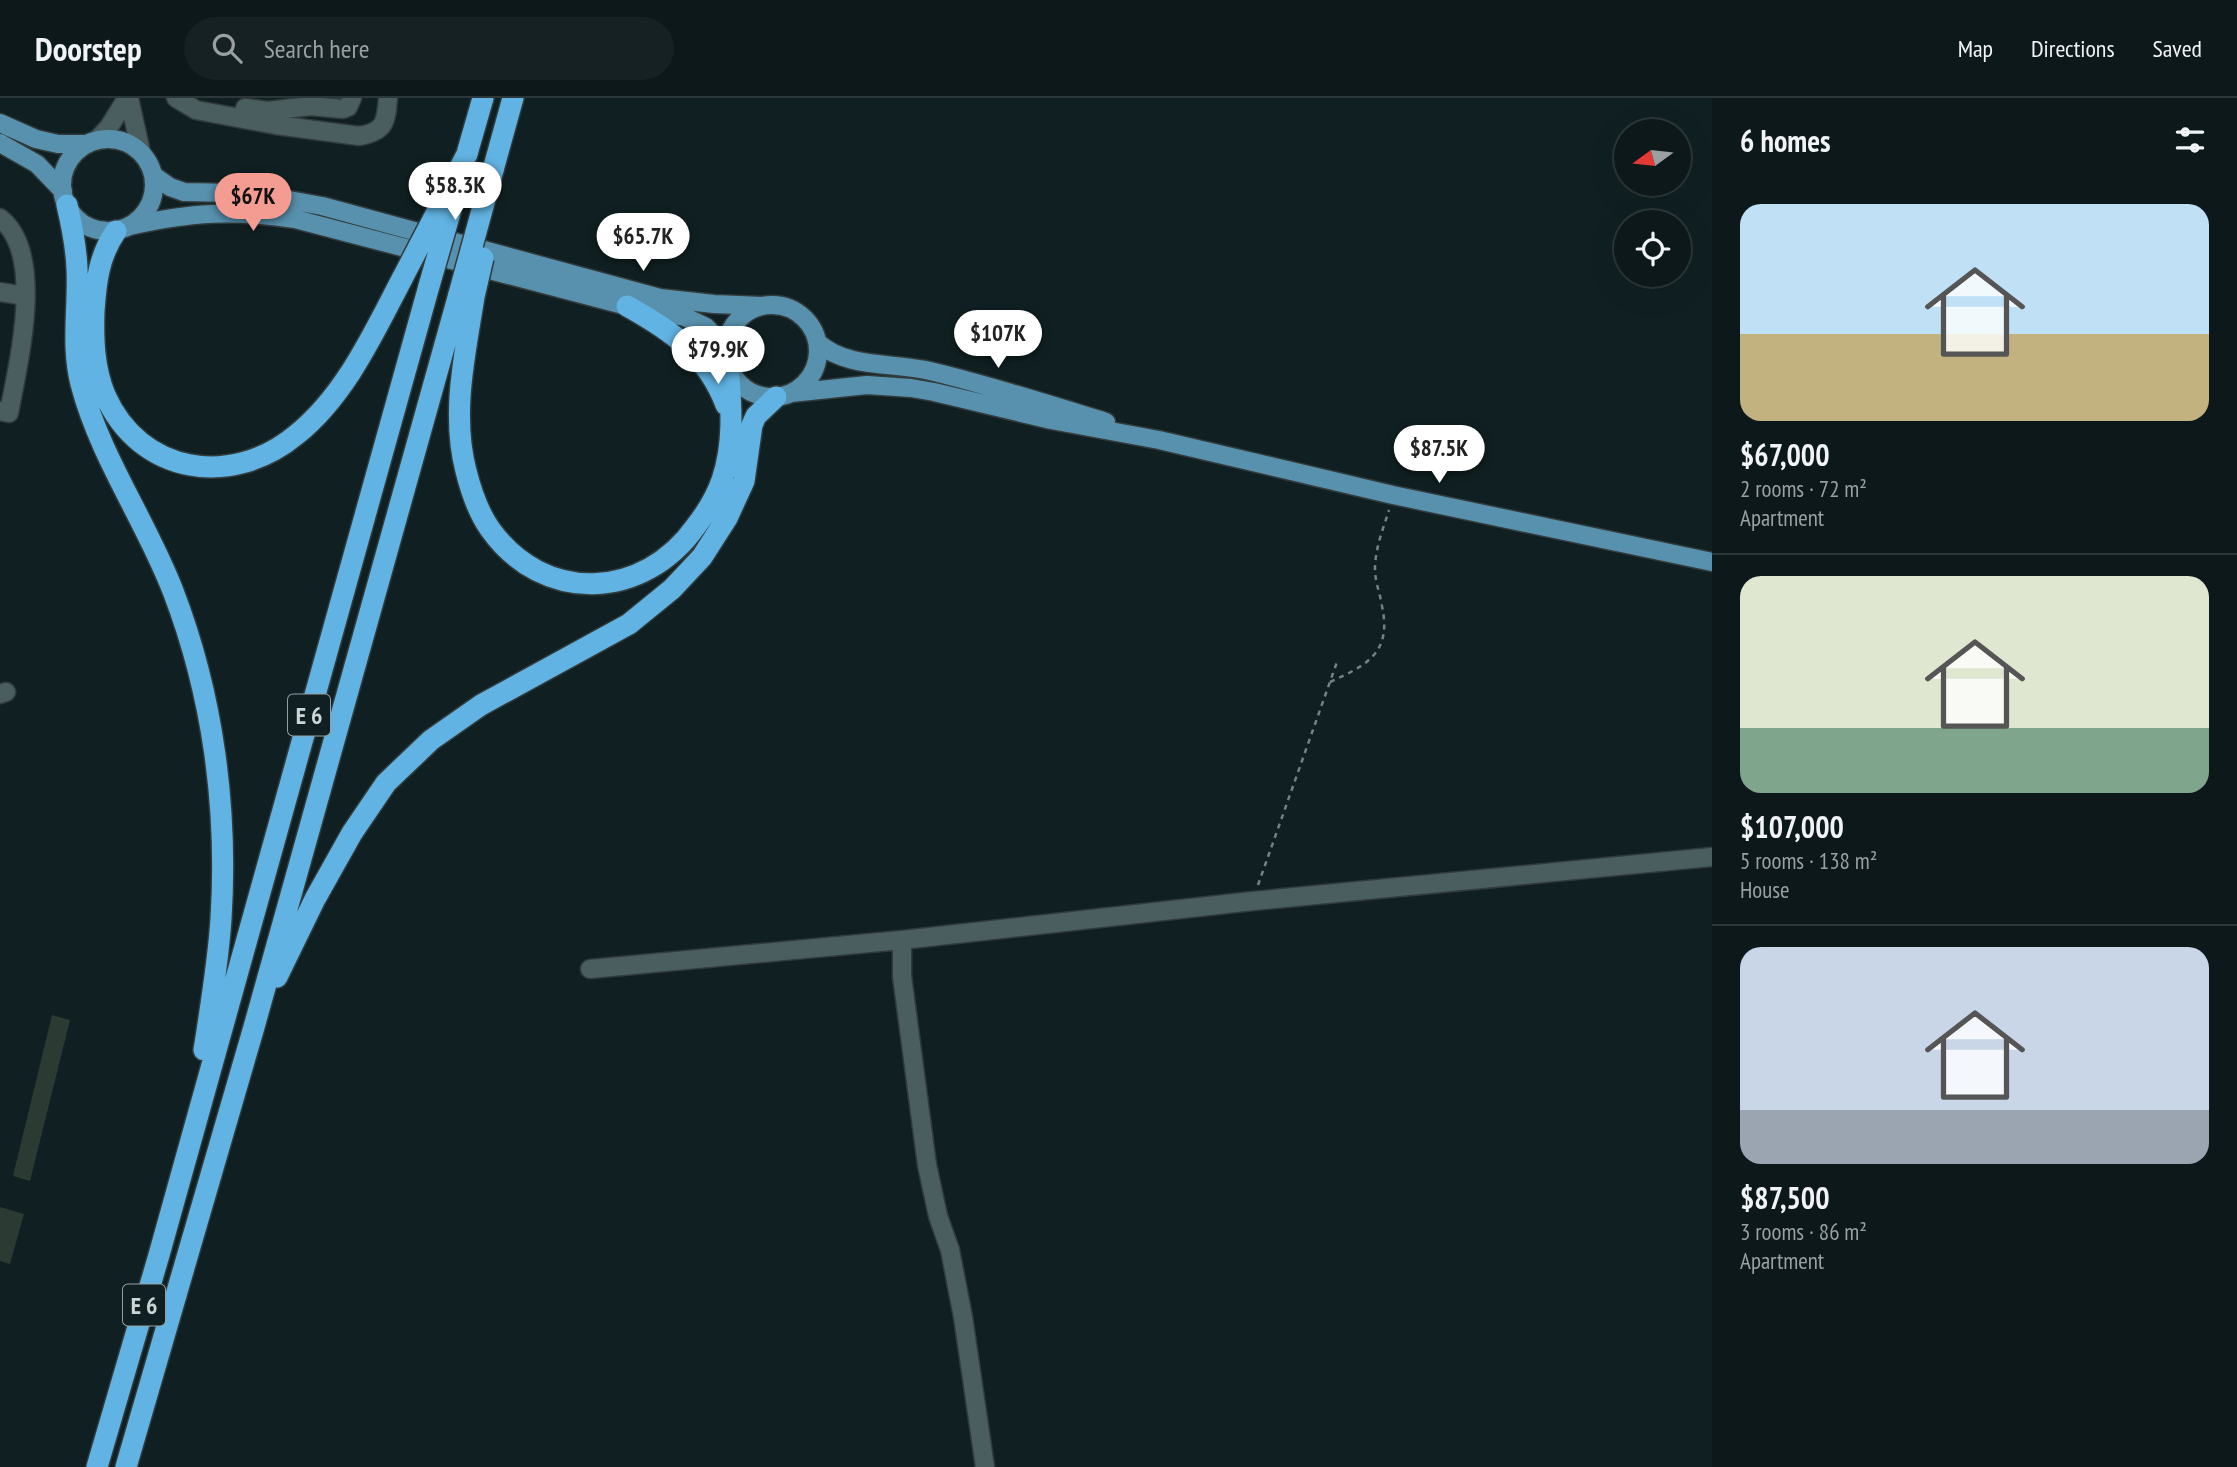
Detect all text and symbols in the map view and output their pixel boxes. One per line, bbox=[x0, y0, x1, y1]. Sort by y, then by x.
search box bbox=[184, 17, 674, 80]
text: Doorstep bbox=[35, 27, 142, 70]
icon: search bbox=[208, 29, 246, 67]
text: Search here bbox=[264, 32, 369, 65]
text: Map bbox=[1958, 33, 1993, 64]
text: Directions bbox=[2031, 33, 2115, 64]
text: Saved bbox=[2153, 33, 2202, 64]
north arrow bbox=[1614, 119, 1690, 196]
map controls bbox=[1614, 119, 1691, 287]
text: 6 homes bbox=[1740, 121, 1831, 160]
icon: filters bbox=[2171, 121, 2209, 159]
pin: $58.3K bbox=[398, 162, 512, 222]
text: $58.3K bbox=[425, 170, 485, 199]
pin: $67K bbox=[212, 174, 294, 233]
text: $67K bbox=[231, 181, 275, 210]
button: locate bbox=[1614, 210, 1691, 287]
pin: $65.7K bbox=[586, 214, 700, 273]
text: $65.7K bbox=[613, 221, 673, 250]
icon: home bbox=[1912, 249, 2038, 375]
pin: $107K bbox=[949, 310, 1047, 370]
text: $107K bbox=[970, 318, 1026, 347]
pin: $79.9K bbox=[661, 327, 775, 386]
text: $79.9K bbox=[688, 334, 748, 363]
pin: $87.5K bbox=[1382, 426, 1496, 485]
text: $87.5K bbox=[1410, 433, 1468, 462]
text: $67,000 bbox=[1740, 435, 1830, 474]
text: 2 rooms · 72 m² bbox=[1740, 474, 1867, 503]
text: Apartment bbox=[1740, 503, 1824, 532]
icon: home bbox=[1912, 621, 2038, 747]
road number: E 6 bbox=[288, 694, 330, 736]
text: $107,000 bbox=[1740, 807, 1844, 846]
text: 5 rooms · 138 m² bbox=[1740, 846, 1877, 875]
text: House bbox=[1740, 875, 1790, 904]
icon: home bbox=[1912, 992, 2038, 1118]
text: $87,500 bbox=[1740, 1178, 1830, 1217]
text: 3 rooms · 86 m² bbox=[1740, 1217, 1867, 1246]
text: Apartment bbox=[1740, 1246, 1824, 1275]
road number: E 6 bbox=[123, 1284, 165, 1325]

